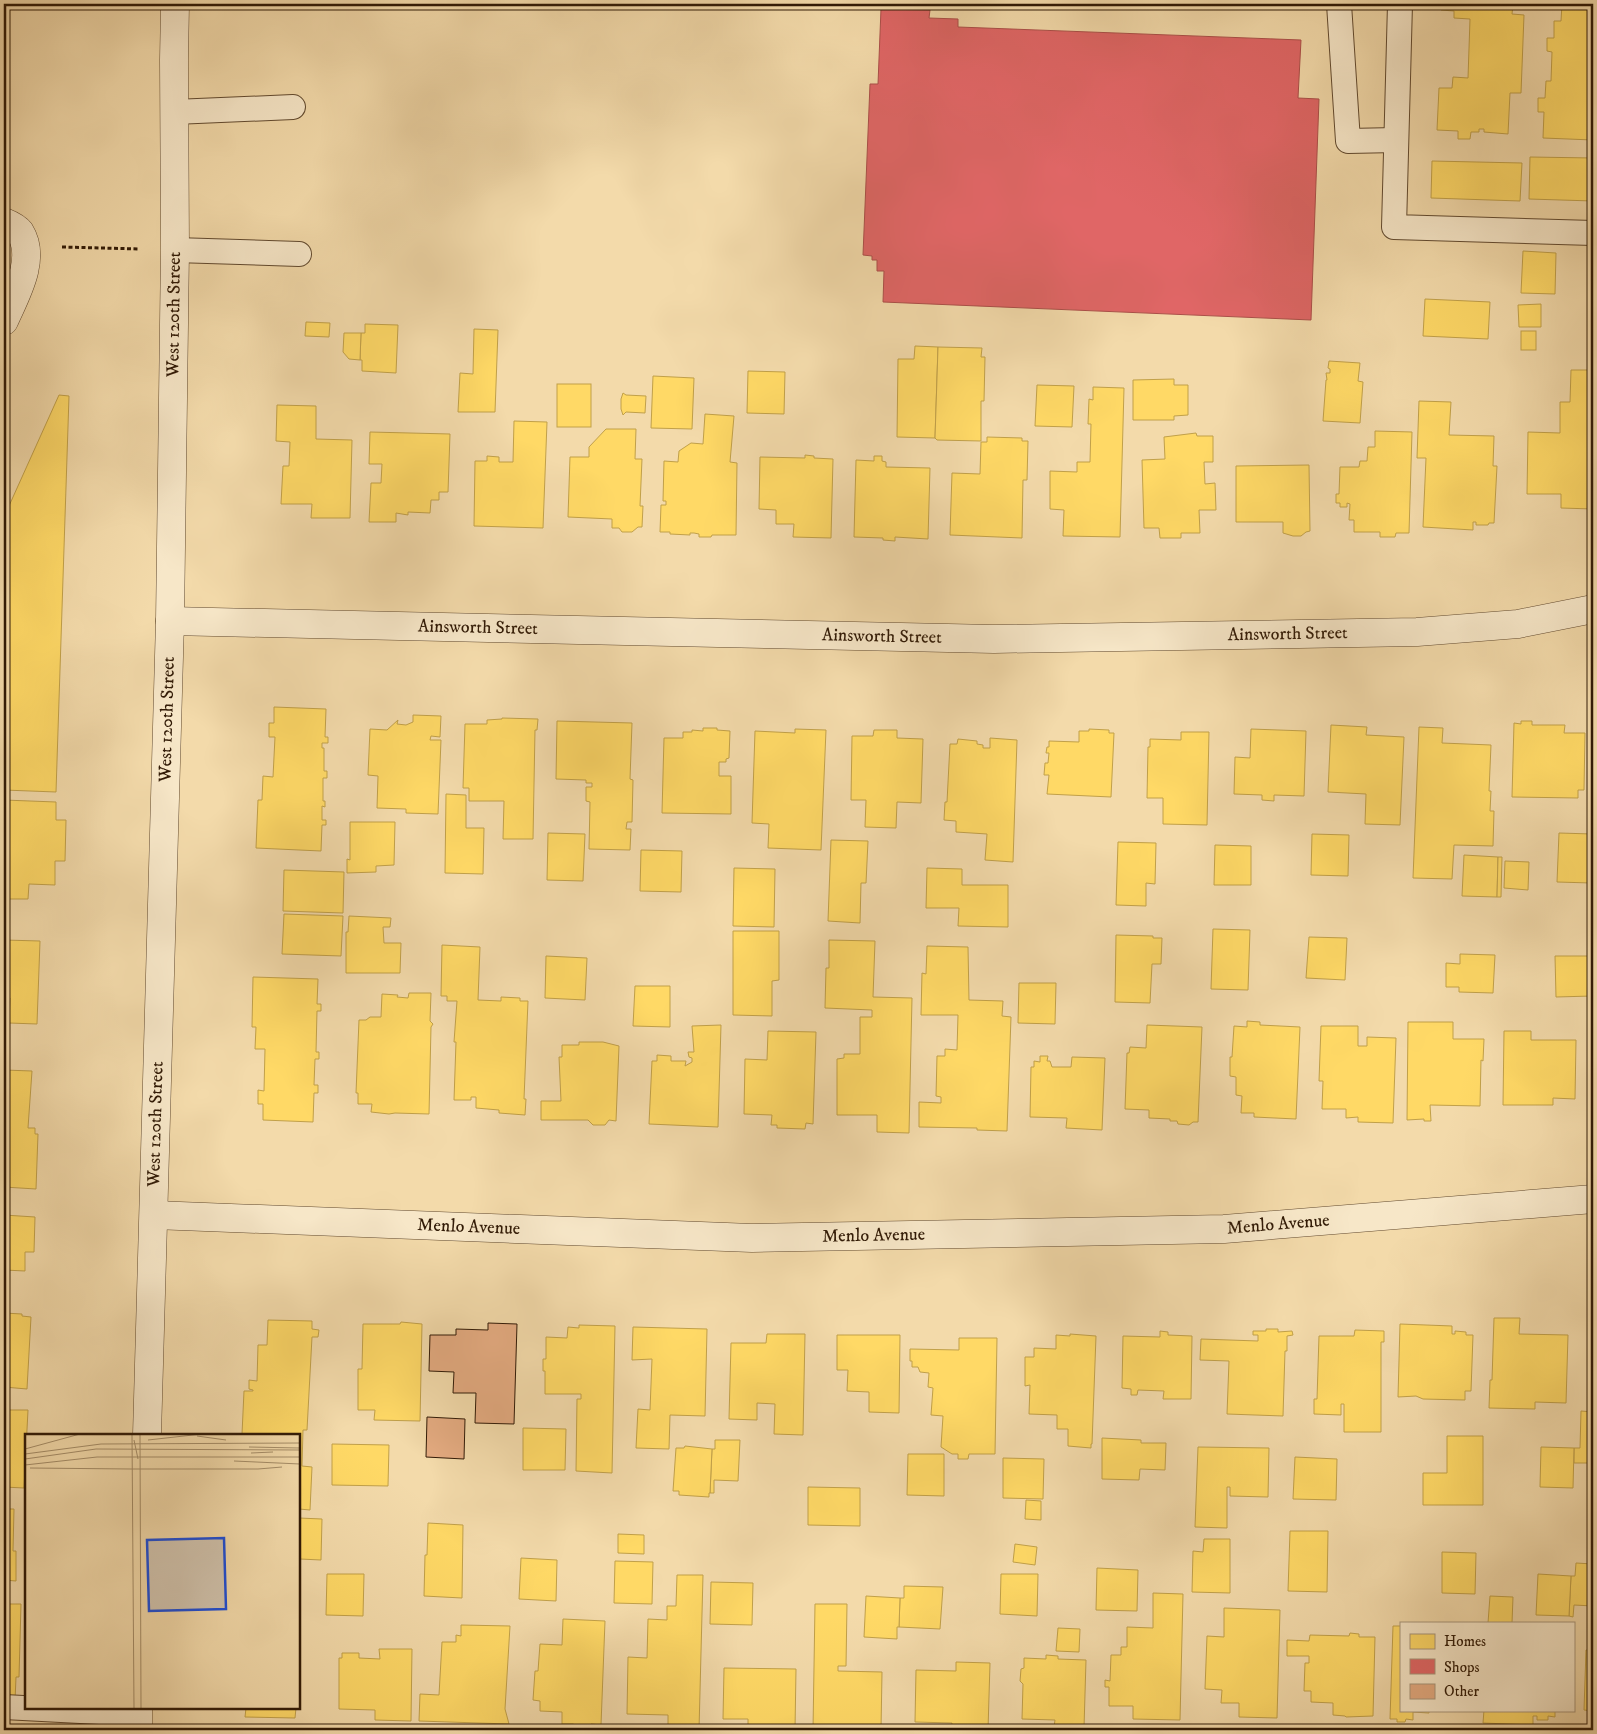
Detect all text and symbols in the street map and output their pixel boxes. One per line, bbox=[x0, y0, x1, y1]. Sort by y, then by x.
street label: West 120th Street bbox=[162, 251, 186, 378]
street label: Ainsworth Street bbox=[418, 615, 538, 640]
street label: Ainsworth Street bbox=[1228, 622, 1348, 646]
street label: Ainsworth Street bbox=[822, 624, 942, 649]
street label: West 120th Street bbox=[154, 656, 180, 783]
street label: West 120th Street bbox=[143, 1061, 169, 1188]
street label: Menlo Avenue bbox=[1226, 1209, 1331, 1240]
street label: Menlo Avenue bbox=[417, 1214, 521, 1240]
street label: Menlo Avenue bbox=[822, 1224, 925, 1248]
inset map bbox=[25, 1434, 300, 1709]
legend bbox=[1400, 1622, 1574, 1712]
text: Homes bbox=[1444, 1632, 1486, 1651]
text: Shops bbox=[1444, 1658, 1480, 1677]
text: Other bbox=[1444, 1682, 1479, 1701]

